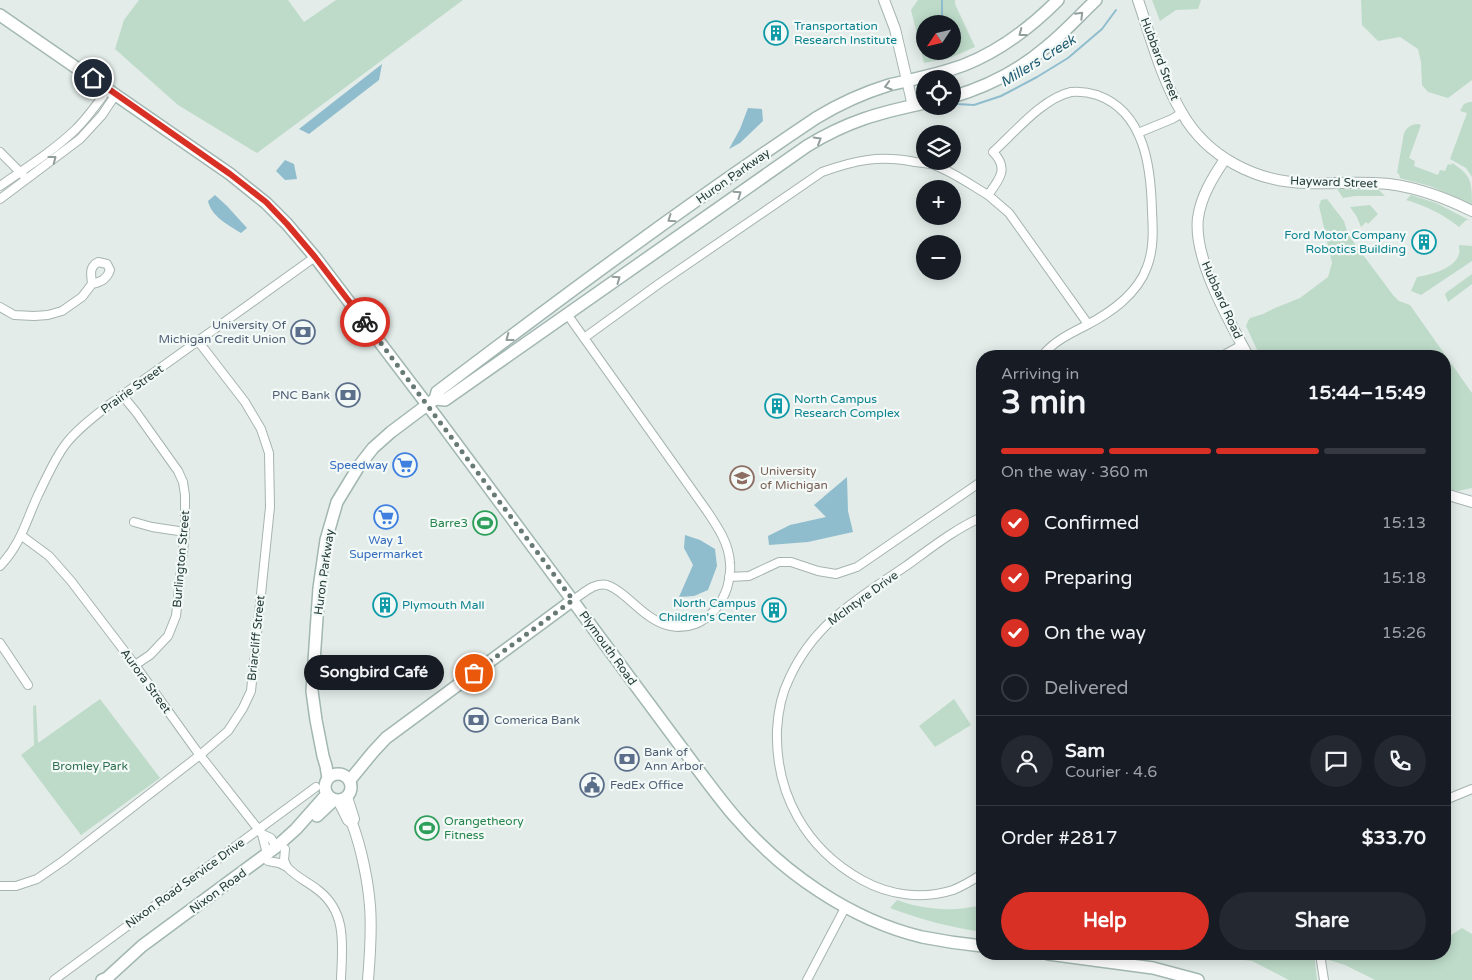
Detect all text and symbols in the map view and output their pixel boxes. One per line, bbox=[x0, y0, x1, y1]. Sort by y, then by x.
one-way arrow bbox=[1075, 12, 1084, 21]
north arrow bbox=[916, 15, 961, 60]
map controls bbox=[916, 15, 961, 280]
street label: Hubbard Street bbox=[1138, 16, 1182, 103]
place label: Transportation Research Institute bbox=[794, 19, 897, 47]
building icon: Transportation Research Institute bbox=[763, 20, 789, 46]
one-way arrow bbox=[1019, 27, 1028, 35]
water label: Millers Creek bbox=[997, 30, 1080, 91]
pin bbox=[72, 57, 114, 99]
icon: home bbox=[79, 64, 107, 92]
button: locate bbox=[916, 70, 961, 115]
one-way arrow bbox=[884, 81, 892, 91]
button: layers bbox=[916, 125, 961, 170]
one-way arrow bbox=[812, 136, 821, 146]
street label: Huron Parkway bbox=[694, 145, 773, 207]
one-way arrow bbox=[47, 157, 56, 165]
street label: Hayward Street bbox=[1290, 173, 1378, 191]
button: + bbox=[916, 180, 961, 225]
one-way arrow bbox=[732, 191, 742, 200]
one-way arrow bbox=[668, 214, 677, 222]
place label: Ford Motor Company Robotics Building bbox=[1284, 228, 1407, 256]
building icon: Ford Motor Company Robotics Building bbox=[1411, 229, 1437, 255]
button: − bbox=[916, 235, 961, 280]
street label: Hubbard Road bbox=[1199, 259, 1245, 341]
one-way arrow bbox=[612, 276, 621, 285]
courier bbox=[340, 297, 390, 347]
icon: bike bbox=[351, 308, 379, 336]
place label: University Of Michigan Credit Union bbox=[159, 318, 286, 346]
bank icon: University Of Michigan Credit Union bbox=[290, 319, 316, 345]
one-way arrow bbox=[506, 333, 515, 341]
street label: Prairie Street bbox=[98, 361, 166, 416]
text: Arriving in bbox=[1001, 364, 1079, 384]
bank icon: PNC Bank bbox=[335, 382, 361, 408]
text: 15:44–15:49 bbox=[1307, 382, 1426, 404]
text: 3 min bbox=[1001, 384, 1086, 422]
place label: PNC Bank bbox=[272, 388, 330, 402]
place label: North Campus Research Complex bbox=[794, 392, 900, 420]
building icon: North Campus Research Complex bbox=[764, 393, 790, 419]
supermarket icon: Speedway bbox=[392, 452, 418, 478]
place label: Speedway bbox=[329, 458, 389, 472]
text: On the way · 360 m bbox=[1001, 462, 1148, 482]
place label: University of Michigan bbox=[760, 464, 828, 492]
school or university icon: University of Michigan bbox=[729, 465, 755, 491]
supermarket icon: Way 1 Supermarket bbox=[373, 504, 399, 530]
street label: Burlington Street bbox=[170, 509, 192, 608]
icon: check bbox=[1001, 509, 1029, 537]
sports icon: Barre3 bbox=[472, 510, 498, 536]
text: Confirmed bbox=[1044, 512, 1139, 534]
text: 15:13 bbox=[1382, 513, 1426, 533]
place label: Barre3 bbox=[430, 516, 468, 530]
street label: Huron Parkway bbox=[311, 528, 337, 616]
place label: Way 1 Supermarket bbox=[349, 533, 423, 561]
icon: check bbox=[1001, 564, 1029, 592]
text: Preparing bbox=[1044, 567, 1133, 589]
street label: McIntyre Drive bbox=[825, 568, 901, 628]
text: 15:18 bbox=[1382, 568, 1426, 588]
building icon: Plymouth Mall bbox=[372, 592, 398, 618]
street label: Briarcliff Street bbox=[245, 594, 268, 682]
place label: North Campus Children's Center bbox=[659, 596, 756, 624]
building icon: North Campus Children's Center bbox=[761, 597, 787, 623]
place label: Plymouth Mall bbox=[402, 598, 484, 612]
street label: Plymouth Road bbox=[576, 608, 640, 688]
icon: check bbox=[1001, 619, 1029, 647]
text: On the way bbox=[1044, 622, 1146, 644]
text: 15:26 bbox=[1382, 623, 1426, 643]
street label: Aurora Street bbox=[118, 646, 174, 716]
pin bbox=[453, 652, 495, 694]
callout: Songbird Café bbox=[304, 656, 444, 690]
icon: bag bbox=[460, 659, 488, 687]
text: Songbird Café bbox=[320, 662, 428, 682]
text: Delivered bbox=[1044, 677, 1129, 699]
bank icon: Comerica Bank bbox=[463, 707, 489, 733]
place label: Comerica Bank bbox=[494, 713, 580, 727]
button: person bbox=[1001, 735, 1053, 787]
button: chat bbox=[1310, 735, 1362, 787]
button: phone bbox=[1374, 735, 1426, 787]
text: Sam bbox=[1065, 740, 1105, 762]
place label: Bank of Ann Arbor bbox=[644, 745, 704, 773]
bank icon: Bank of Ann Arbor bbox=[614, 746, 640, 772]
park label: Bromley Park bbox=[52, 759, 128, 773]
text: Courier · 4.6 bbox=[1065, 762, 1157, 782]
public building icon: FedEx Office bbox=[579, 772, 605, 798]
place label: FedEx Office bbox=[610, 778, 684, 792]
place label: Orangetheory Fitness bbox=[444, 814, 524, 842]
sports icon: Orangetheory Fitness bbox=[414, 815, 440, 841]
text: Order #2817 bbox=[1001, 827, 1118, 849]
text: $33.70 bbox=[1362, 827, 1426, 849]
street label: Nixon Road Service Drive bbox=[123, 835, 247, 931]
street label: Nixon Road bbox=[187, 866, 249, 916]
button: Help bbox=[1001, 892, 1209, 950]
button: Share bbox=[1219, 892, 1426, 950]

